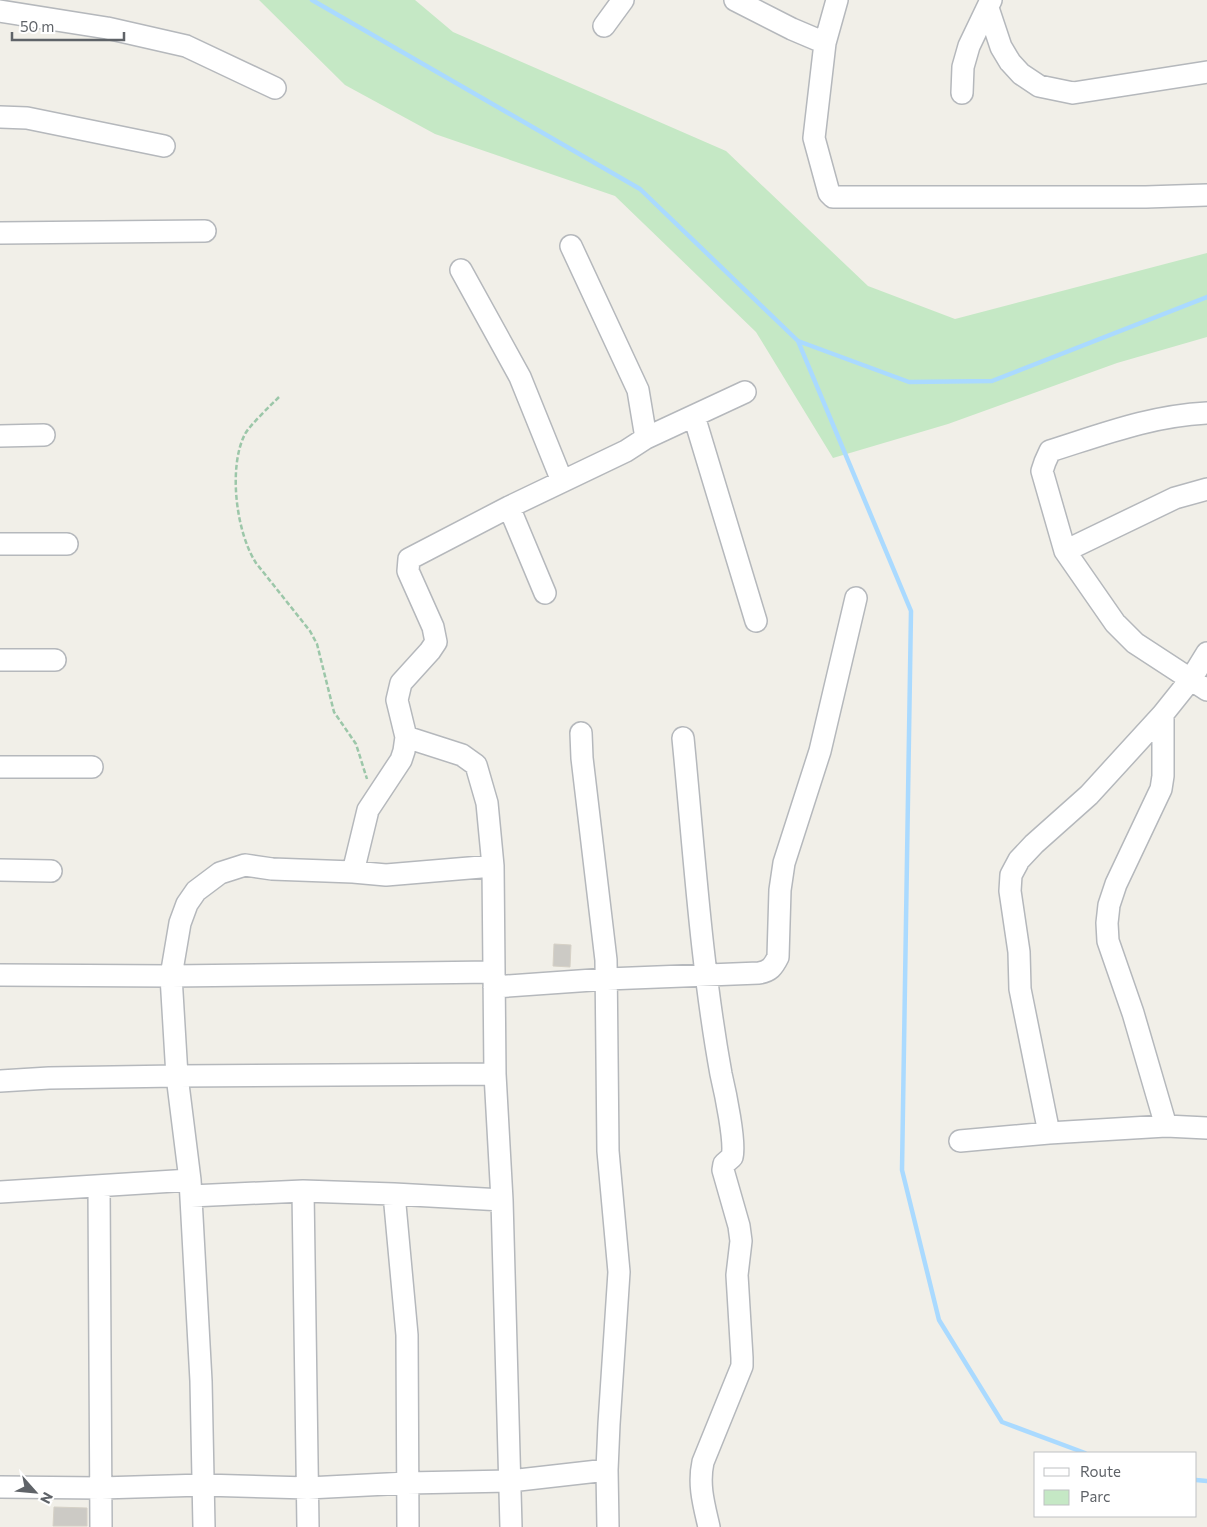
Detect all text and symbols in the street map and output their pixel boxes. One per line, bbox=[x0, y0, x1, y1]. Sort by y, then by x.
scale bar bbox=[12, 10, 125, 42]
text: 50 m bbox=[20, 17, 54, 35]
legend bbox=[1034, 1452, 1197, 1517]
text: Route bbox=[1080, 1462, 1121, 1480]
north arrow bbox=[10, 1467, 60, 1517]
text: Parc bbox=[1080, 1487, 1110, 1505]
text: N bbox=[37, 1490, 57, 1507]

